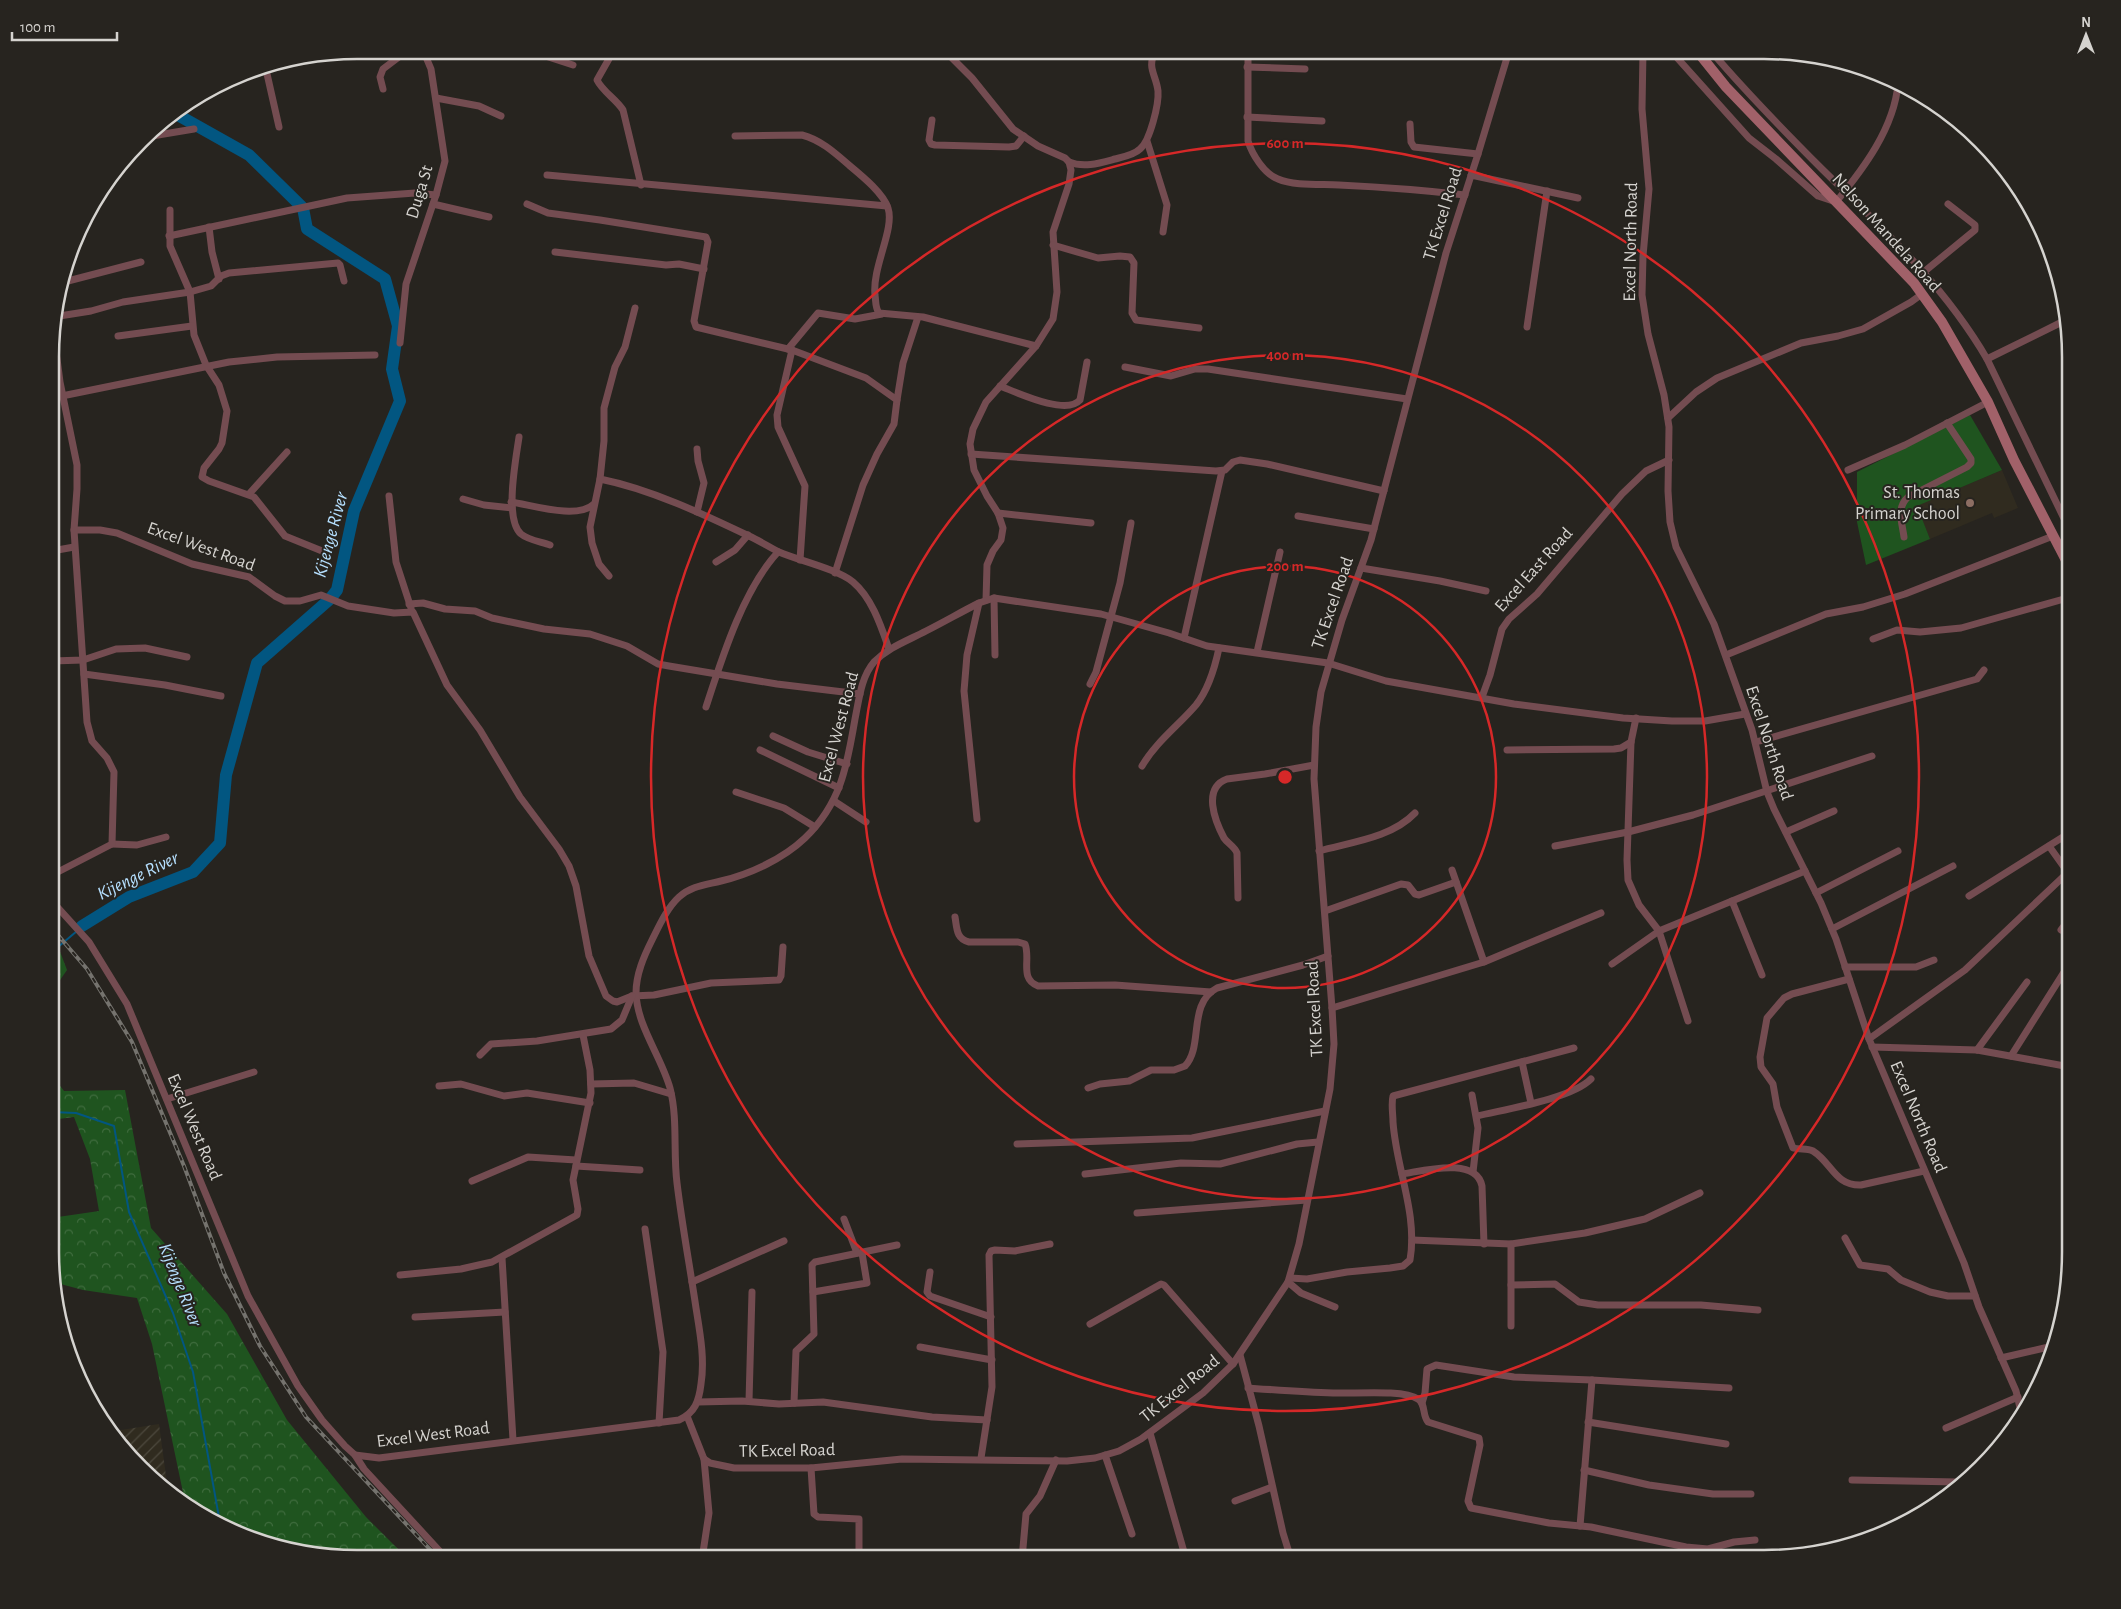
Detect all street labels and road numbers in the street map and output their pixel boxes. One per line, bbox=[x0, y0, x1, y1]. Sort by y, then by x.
street label: Duga St bbox=[403, 163, 437, 221]
street label: TK Excel Road bbox=[1420, 165, 1466, 263]
street label: Nelson Mandela Road bbox=[1828, 170, 1944, 296]
street label: Excel North Road bbox=[1621, 182, 1641, 302]
street label: Excel West Road bbox=[145, 519, 257, 575]
street label: Excel East Road bbox=[1492, 524, 1576, 616]
street label: TK Excel Road bbox=[1309, 555, 1357, 651]
street label: Excel West Road bbox=[816, 670, 862, 784]
street label: Excel North Road bbox=[1742, 684, 1796, 802]
street label: TK Excel Road bbox=[1303, 960, 1327, 1058]
street label: Excel North Road bbox=[1886, 1059, 1950, 1175]
street label: Excel West Road bbox=[164, 1071, 224, 1183]
street label: TK Excel Road bbox=[1137, 1352, 1223, 1426]
street label: Excel West Road bbox=[376, 1419, 490, 1451]
street label: TK Excel Road bbox=[739, 1441, 835, 1461]

